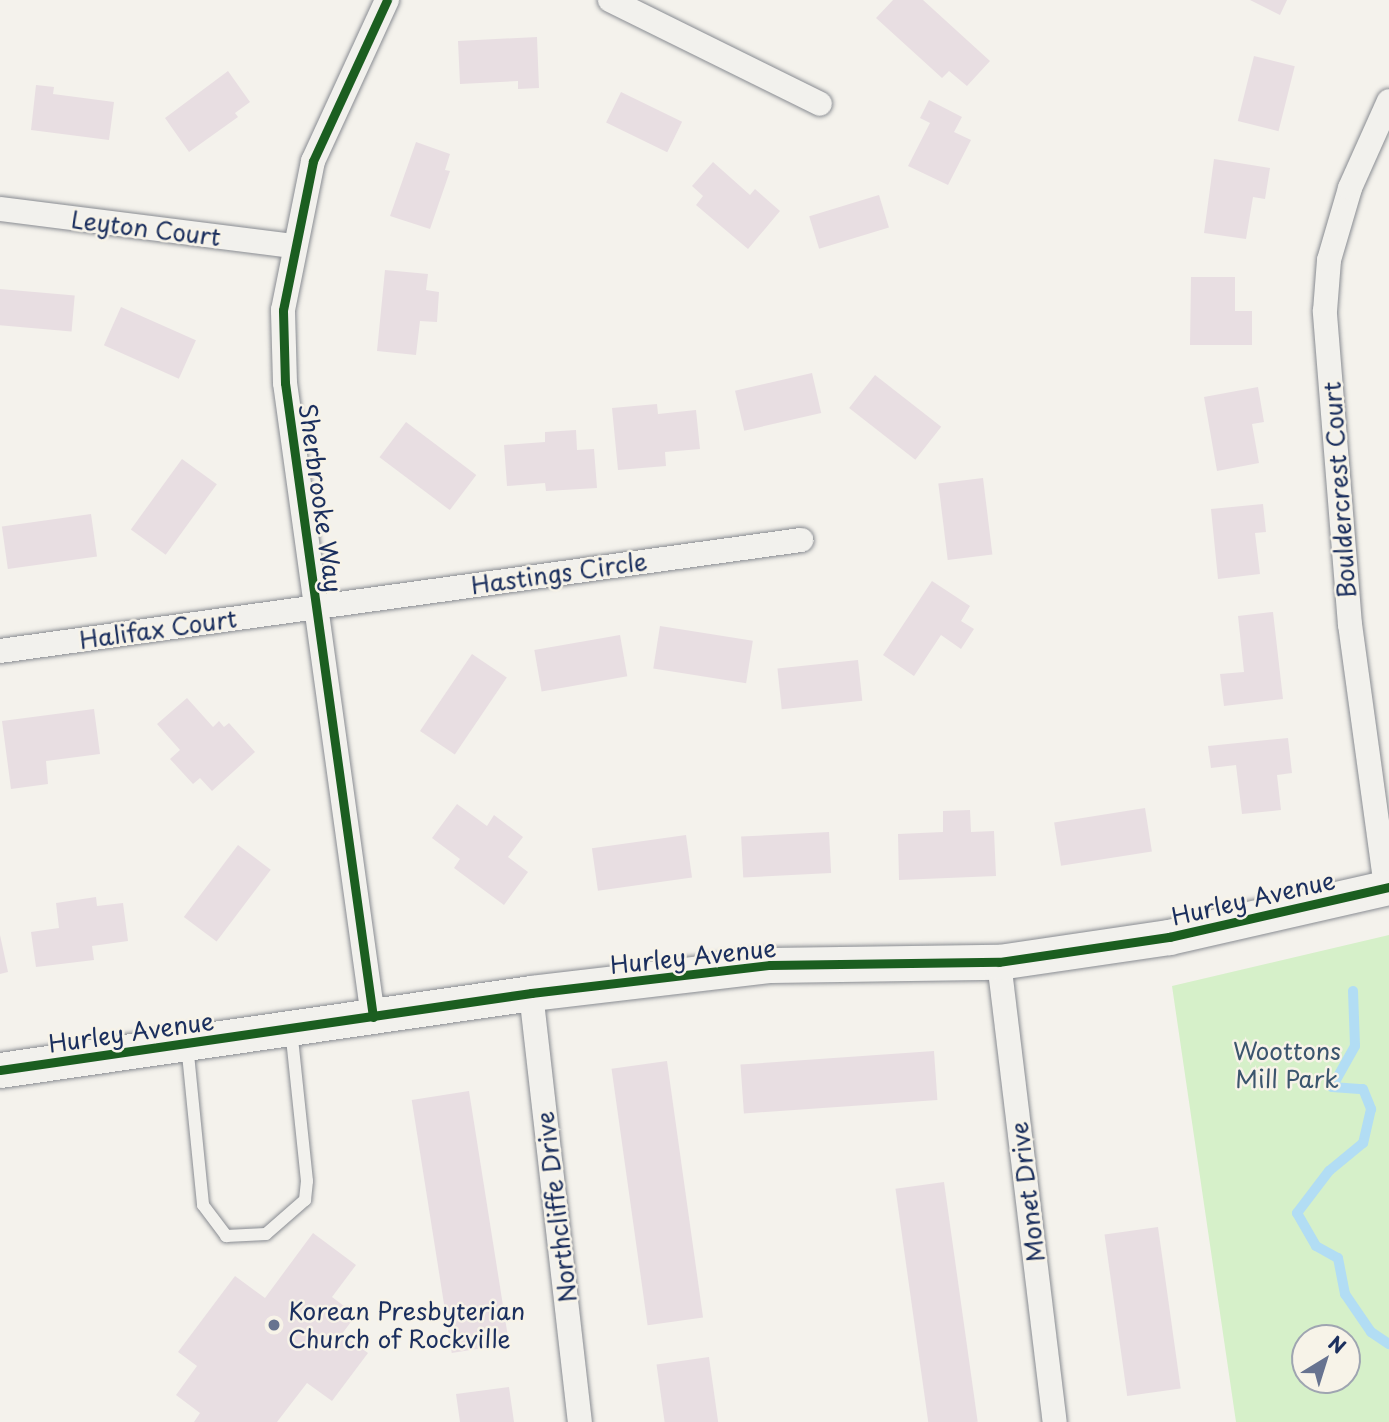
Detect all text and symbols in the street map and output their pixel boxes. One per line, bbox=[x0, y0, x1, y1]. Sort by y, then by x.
street label: Leyton Court bbox=[69, 205, 223, 251]
street label: Bouldercrest Court bbox=[1317, 381, 1361, 599]
street label: Sherbrooke Way bbox=[293, 401, 349, 595]
street label: Hastings Circle bbox=[469, 546, 649, 600]
street label: Halifax Court bbox=[77, 604, 239, 654]
street label: Hurley Avenue bbox=[1168, 865, 1338, 931]
street label: Hurley Avenue bbox=[608, 933, 778, 979]
street label: Hurley Avenue bbox=[46, 1006, 216, 1058]
park label: Woottons Mill Park bbox=[1233, 1037, 1341, 1093]
street label: Northcliffe Drive bbox=[530, 1110, 582, 1304]
street label: Monet Drive bbox=[1004, 1119, 1050, 1265]
place label: Korean Presbyterian Church of Rockville bbox=[288, 1297, 525, 1353]
marker: Korean Presbyterian Church of Rockville bbox=[266, 1317, 282, 1333]
north arrow bbox=[1291, 1324, 1361, 1394]
text: N bbox=[1323, 1328, 1352, 1360]

